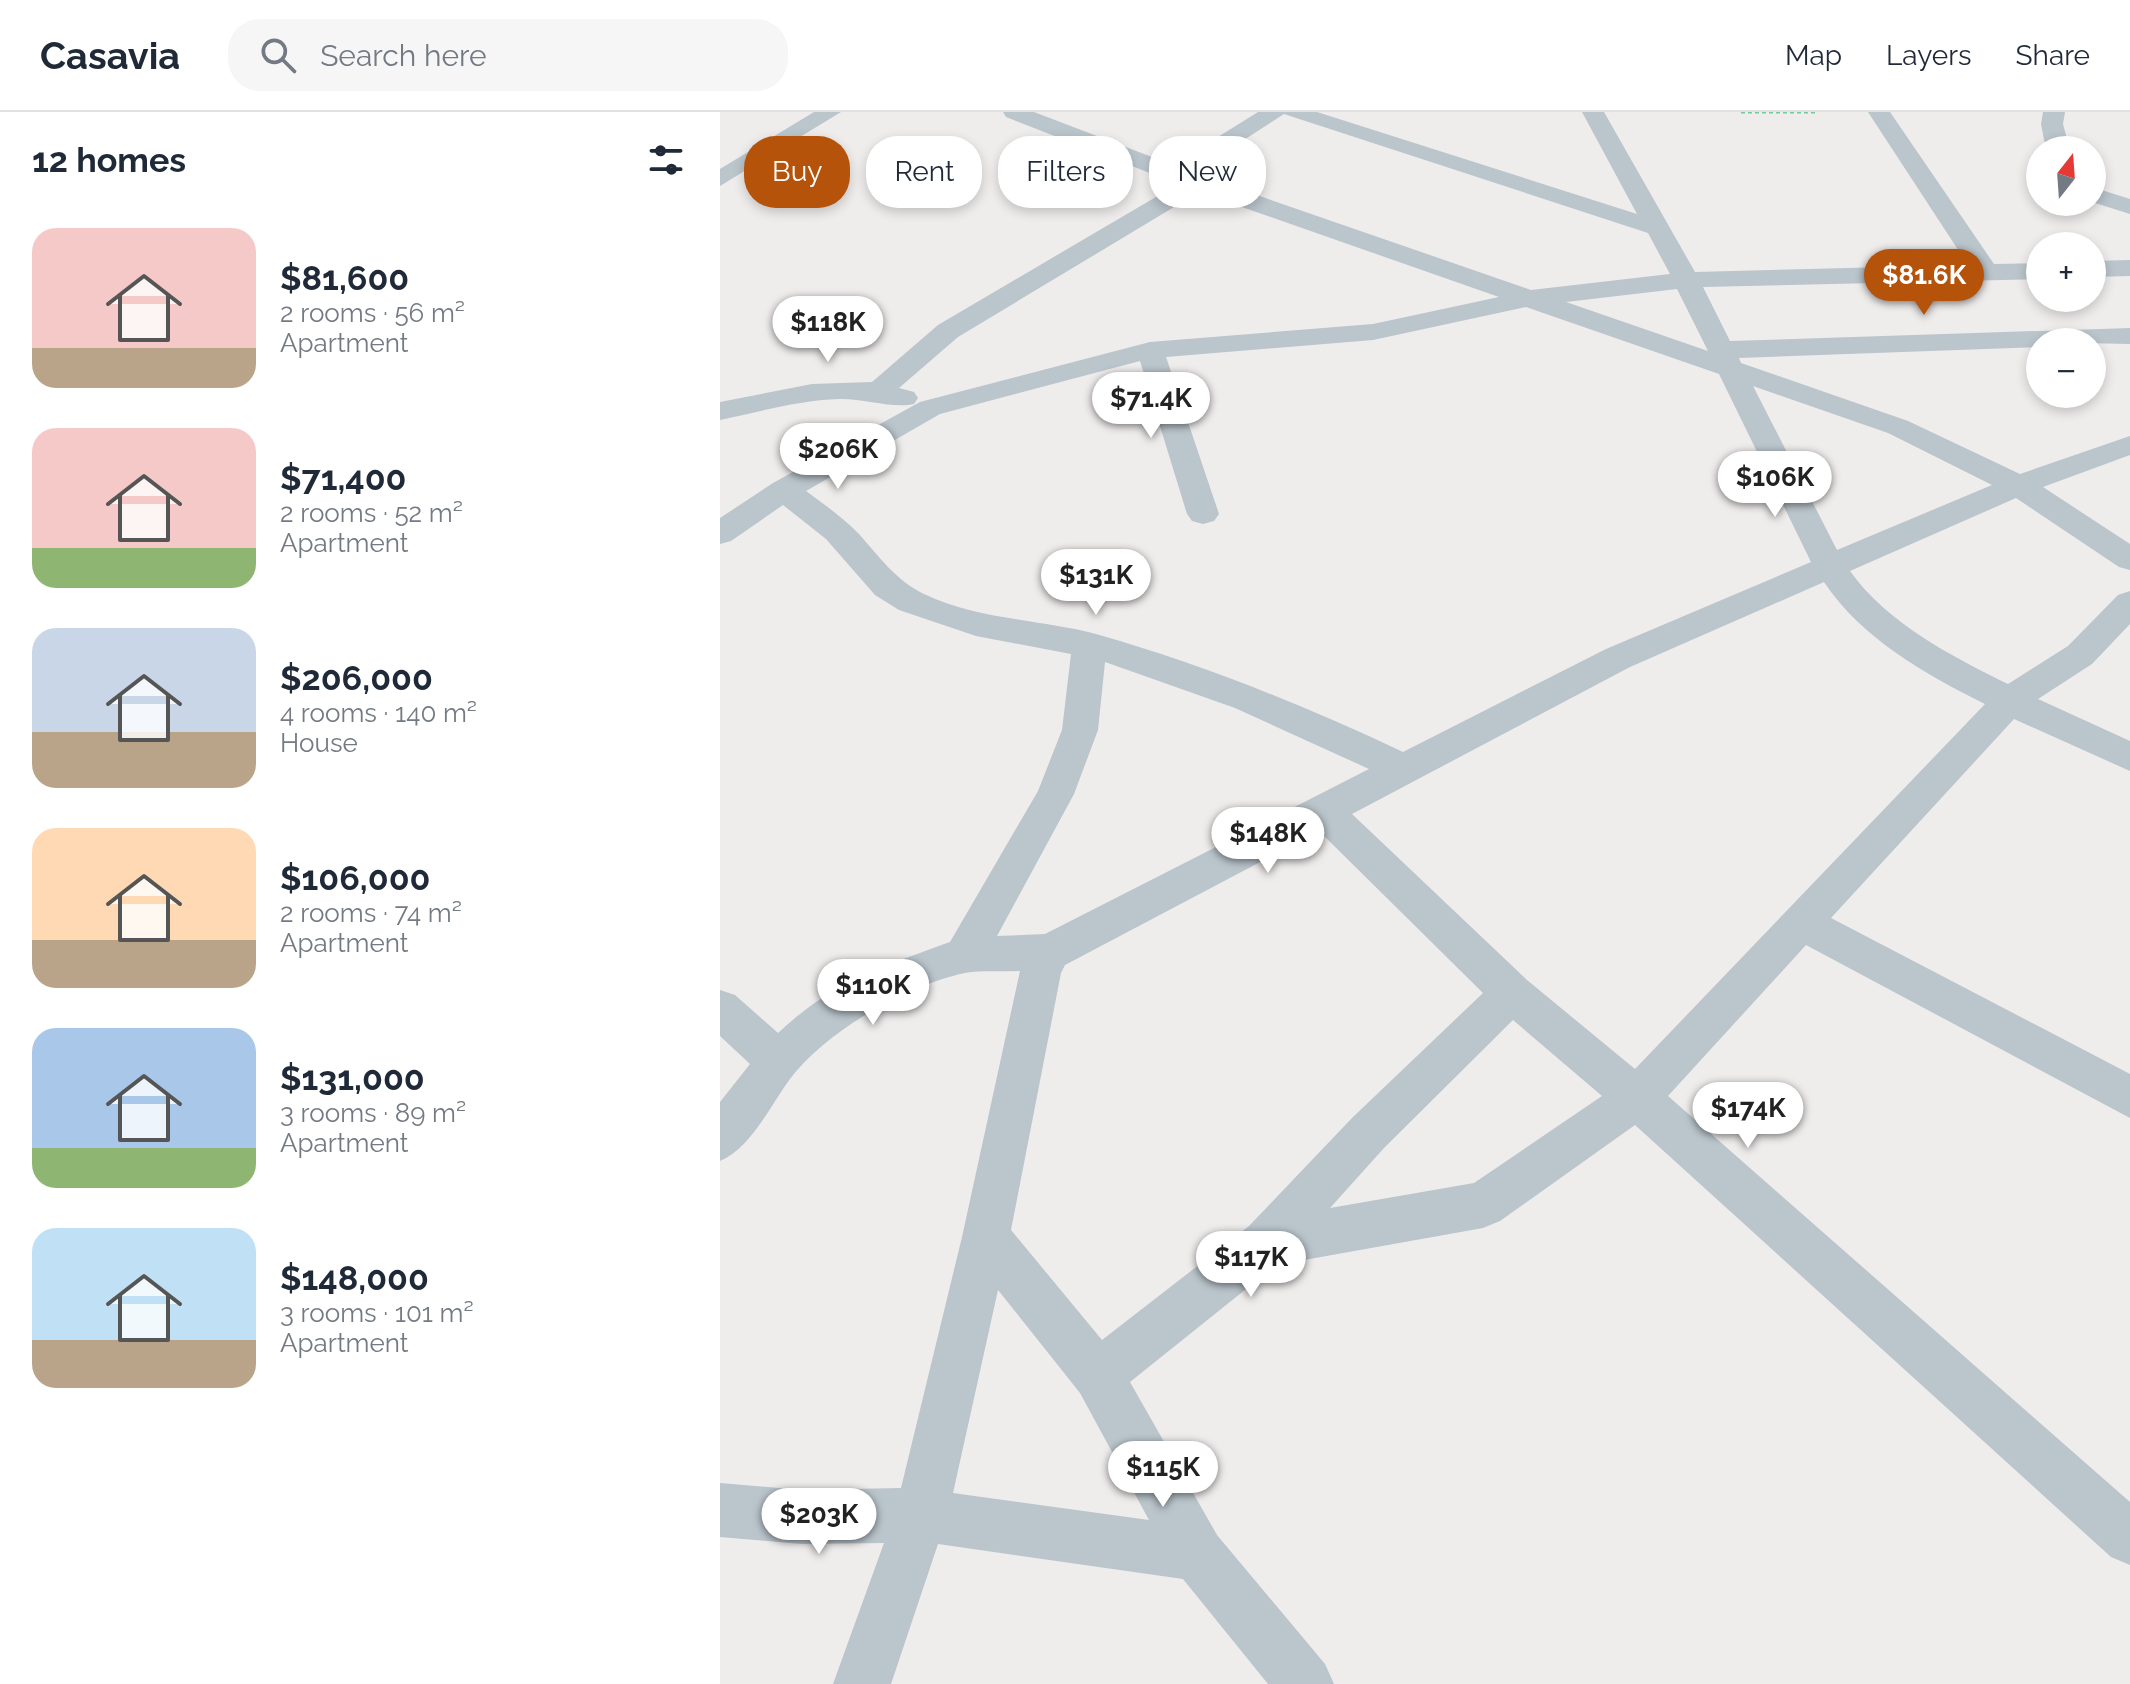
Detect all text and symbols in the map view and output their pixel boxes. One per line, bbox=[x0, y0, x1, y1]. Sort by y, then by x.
search box bbox=[228, 19, 788, 91]
text: Casavia bbox=[40, 33, 180, 78]
icon: search bbox=[256, 33, 300, 77]
text: Search here bbox=[320, 38, 487, 73]
text: Map bbox=[1785, 39, 1842, 72]
text: Layers bbox=[1886, 39, 1972, 72]
text: Share bbox=[2016, 39, 2090, 72]
chip: Buy bbox=[744, 136, 850, 208]
chip: Rent bbox=[866, 136, 982, 208]
chip: Filters bbox=[998, 136, 1133, 208]
chip: New bbox=[1149, 136, 1266, 208]
north arrow bbox=[2026, 136, 2106, 216]
map controls bbox=[2026, 136, 2106, 408]
icon: filters bbox=[644, 138, 688, 182]
text: 12 homes bbox=[32, 140, 186, 180]
button: + bbox=[2026, 232, 2106, 312]
pin: $81.6K bbox=[1859, 249, 1989, 317]
text: $81,600 bbox=[280, 258, 409, 298]
icon: home bbox=[96, 260, 192, 356]
text: $81.6K bbox=[1882, 260, 1966, 290]
pin: $118K bbox=[772, 296, 884, 364]
text: 2 rooms · 56 m² bbox=[280, 298, 465, 328]
text: $118K bbox=[790, 307, 866, 337]
text: Apartment bbox=[280, 328, 409, 358]
button: − bbox=[2026, 328, 2106, 408]
pin: $71.4K bbox=[1086, 372, 1216, 440]
text: $71.4K bbox=[1110, 383, 1192, 413]
pin: $206K bbox=[782, 423, 894, 491]
text: $206K bbox=[798, 434, 878, 464]
pin: $106K bbox=[1719, 451, 1831, 519]
text: $71,400 bbox=[280, 458, 406, 498]
icon: home bbox=[96, 460, 192, 556]
text: $106K bbox=[1736, 462, 1814, 492]
text: 2 rooms · 52 m² bbox=[280, 498, 463, 528]
text: Apartment bbox=[280, 528, 409, 558]
pin: $131K bbox=[1040, 549, 1152, 617]
text: $131K bbox=[1059, 560, 1133, 590]
text: $206,000 bbox=[280, 658, 433, 698]
icon: home bbox=[96, 660, 192, 756]
text: 4 rooms · 140 m² bbox=[280, 698, 477, 728]
text: House bbox=[280, 728, 358, 758]
pin: $148K bbox=[1212, 807, 1324, 875]
text: $148K bbox=[1229, 818, 1307, 848]
text: $106,000 bbox=[280, 858, 430, 898]
icon: home bbox=[96, 860, 192, 956]
text: 2 rooms · 74 m² bbox=[280, 898, 462, 928]
text: Apartment bbox=[280, 928, 409, 958]
pin: $110K bbox=[817, 959, 929, 1027]
text: $110K bbox=[835, 970, 911, 1000]
text: $131,000 bbox=[280, 1058, 425, 1098]
icon: home bbox=[96, 1060, 192, 1156]
pin: $174K bbox=[1692, 1082, 1804, 1150]
text: $174K bbox=[1710, 1093, 1786, 1123]
text: 3 rooms · 89 m² bbox=[280, 1098, 466, 1128]
text: Apartment bbox=[280, 1128, 409, 1158]
pin: $117K bbox=[1195, 1231, 1307, 1299]
text: $117K bbox=[1214, 1242, 1288, 1272]
text: $148,000 bbox=[280, 1258, 429, 1298]
icon: home bbox=[96, 1260, 192, 1356]
text: 3 rooms · 101 m² bbox=[280, 1298, 474, 1328]
text: Apartment bbox=[280, 1328, 409, 1358]
pin: $115K bbox=[1107, 1441, 1219, 1509]
text: $115K bbox=[1126, 1452, 1200, 1482]
pin: $203K bbox=[763, 1488, 875, 1556]
text: $203K bbox=[779, 1499, 859, 1529]

